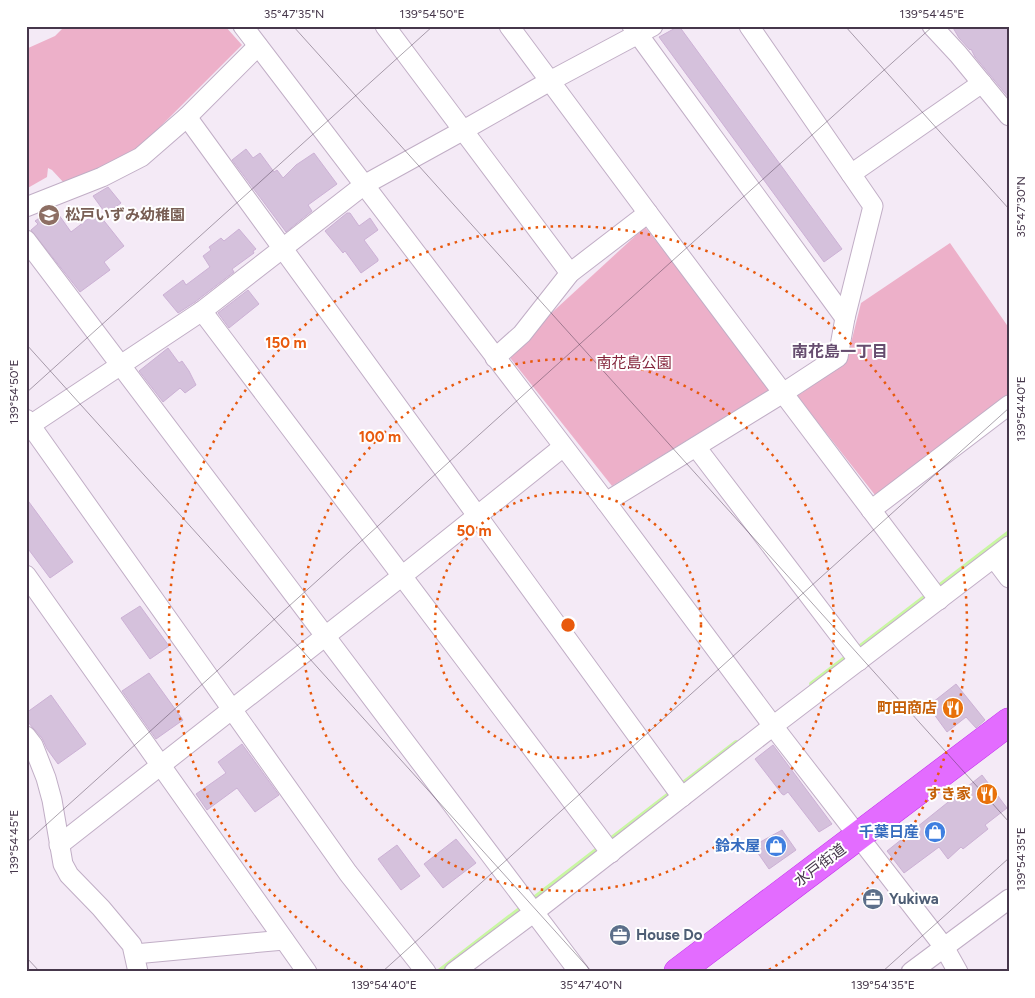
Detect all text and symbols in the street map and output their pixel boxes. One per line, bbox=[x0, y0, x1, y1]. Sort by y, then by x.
text: 35°47'35"N bbox=[264, 7, 324, 21]
text: 139°54'50"E bbox=[400, 7, 465, 21]
text: 139°54'45"E bbox=[900, 7, 964, 21]
text: 35°47'30"N bbox=[1014, 176, 1028, 238]
school or university icon: 松戸いずみ幼稚園 bbox=[37, 203, 61, 227]
place label: 松戸いずみ幼稚園 bbox=[65, 206, 185, 224]
text: 150 m bbox=[265, 334, 307, 352]
district label: 南花島一丁目 bbox=[792, 342, 888, 361]
park label: 南花島公園 bbox=[596, 354, 672, 372]
text: 139°54'50"E bbox=[7, 360, 21, 425]
text: 139°54'40"E bbox=[1014, 376, 1028, 442]
text: 100 m bbox=[359, 428, 401, 446]
text: 50 m bbox=[456, 522, 492, 540]
centre of rings bbox=[559, 616, 577, 634]
restaurant icon: 町田商店 bbox=[941, 696, 965, 720]
place label: 町田商店 bbox=[877, 699, 937, 717]
restaurant icon: すき家 bbox=[975, 782, 999, 806]
place label: すき家 bbox=[926, 785, 971, 803]
text: 139°54'45"E bbox=[7, 810, 21, 874]
shop icon: 千葉日産 bbox=[923, 820, 947, 844]
place label: 千葉日産 bbox=[859, 823, 919, 841]
text: 139°54'35"E bbox=[1014, 827, 1028, 891]
shop icon: 鈴木屋 bbox=[764, 834, 788, 858]
place label: 鈴木屋 bbox=[715, 837, 760, 855]
street label: 水戸街道 bbox=[791, 840, 849, 890]
office icon: Yukiwa bbox=[861, 887, 885, 911]
place label: Yukiwa bbox=[889, 890, 939, 908]
office icon: House Do bbox=[608, 923, 632, 947]
place label: House Do bbox=[636, 926, 703, 944]
text: 139°54'40"E bbox=[351, 978, 417, 992]
text: 35°47'40"N bbox=[560, 978, 622, 992]
text: 139°54'35"E bbox=[851, 978, 915, 992]

